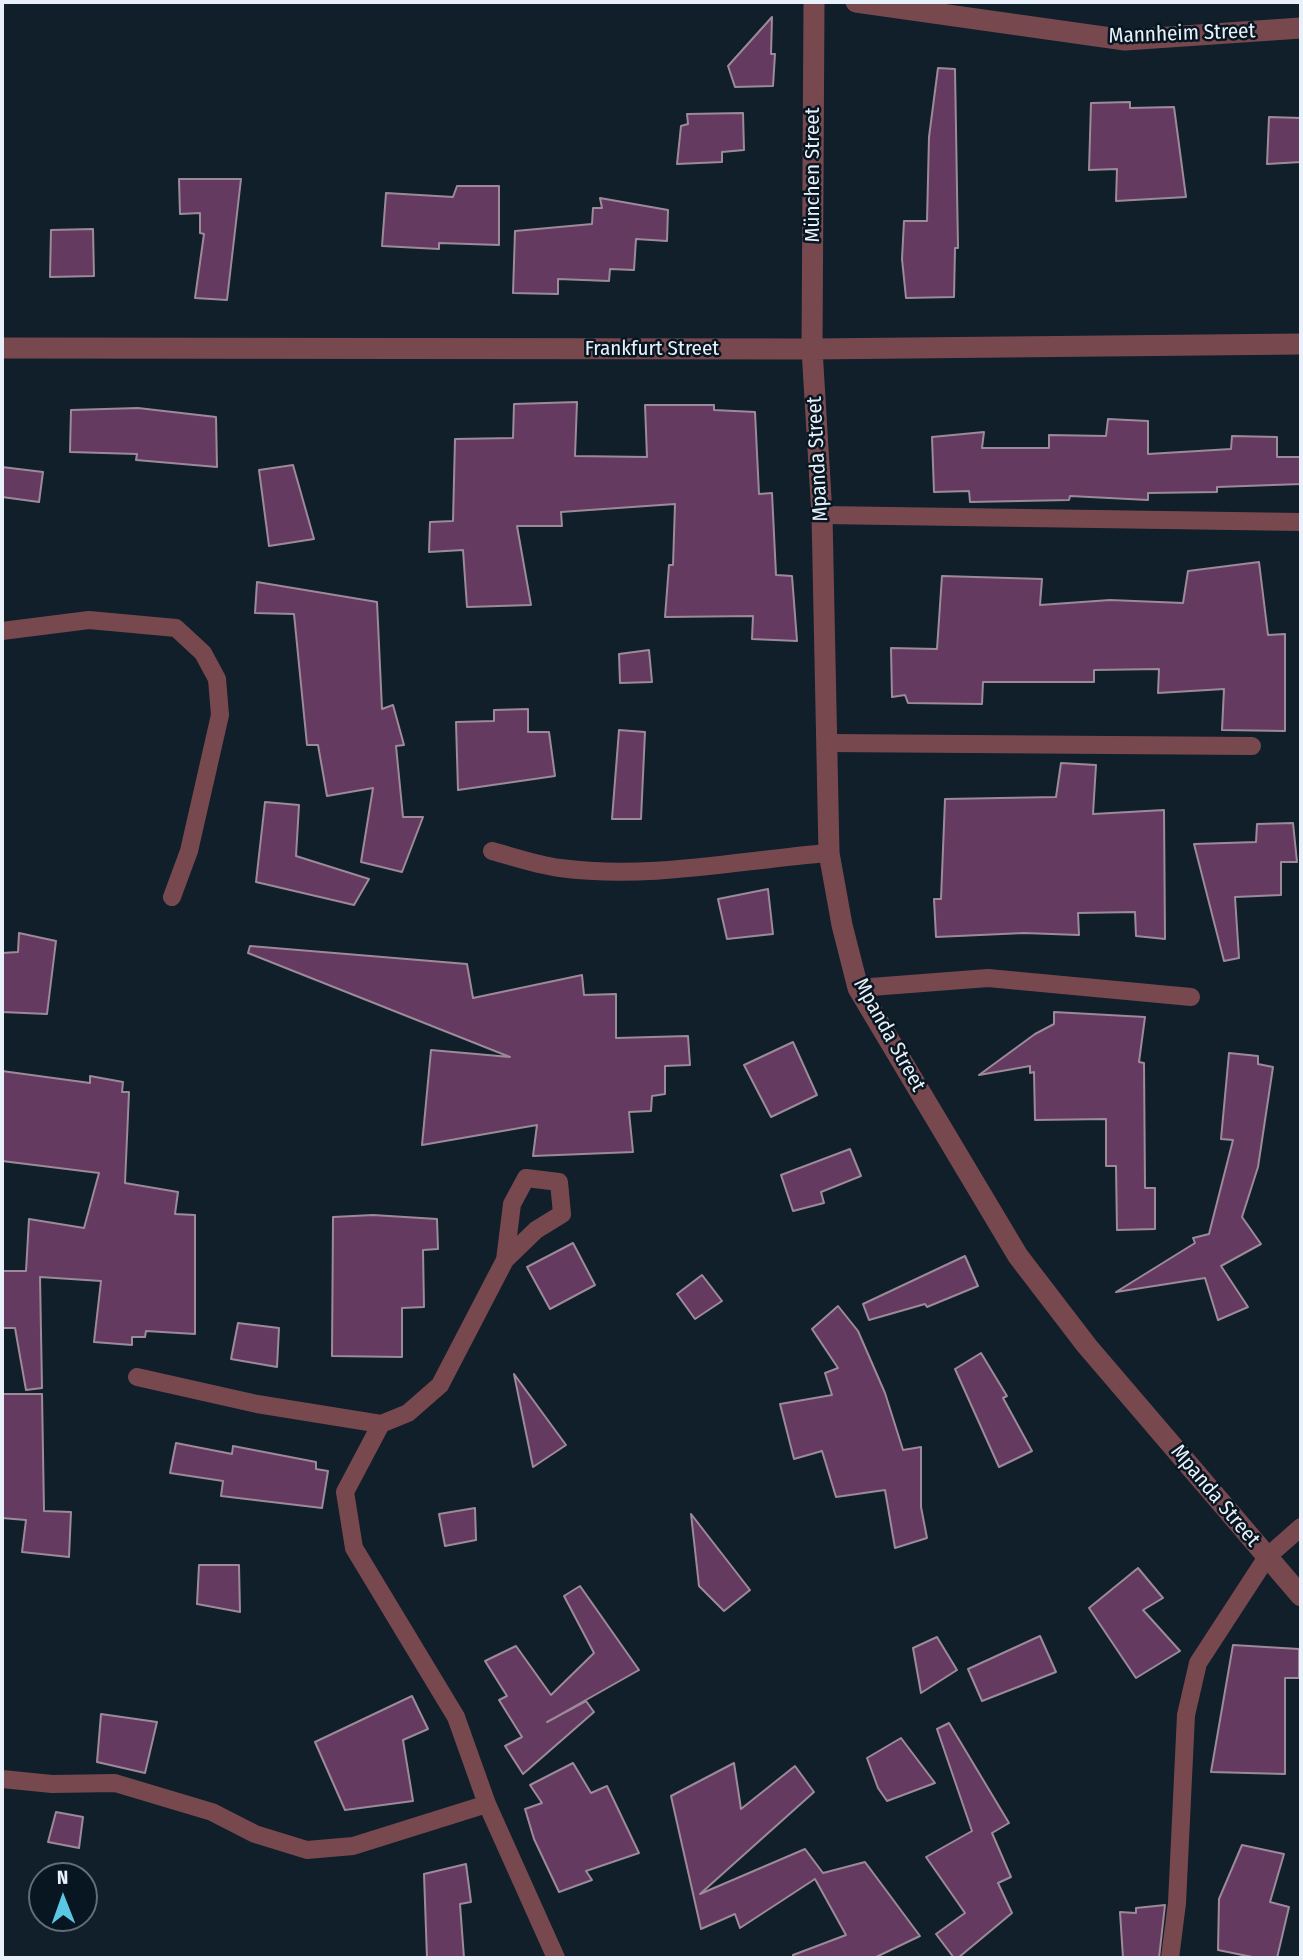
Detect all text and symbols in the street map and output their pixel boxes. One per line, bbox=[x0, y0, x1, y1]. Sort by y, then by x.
street label: Mannheim Street bbox=[1108, 19, 1256, 49]
street label: München Street bbox=[800, 107, 826, 243]
street label: Frankfurt Street bbox=[585, 336, 719, 362]
street label: Mpanda Street bbox=[802, 396, 834, 522]
street label: Mpanda Street bbox=[848, 974, 930, 1096]
street label: Mpanda Street bbox=[1165, 1440, 1265, 1552]
north arrow bbox=[28, 1862, 98, 1932]
text: N bbox=[57, 1866, 69, 1889]

